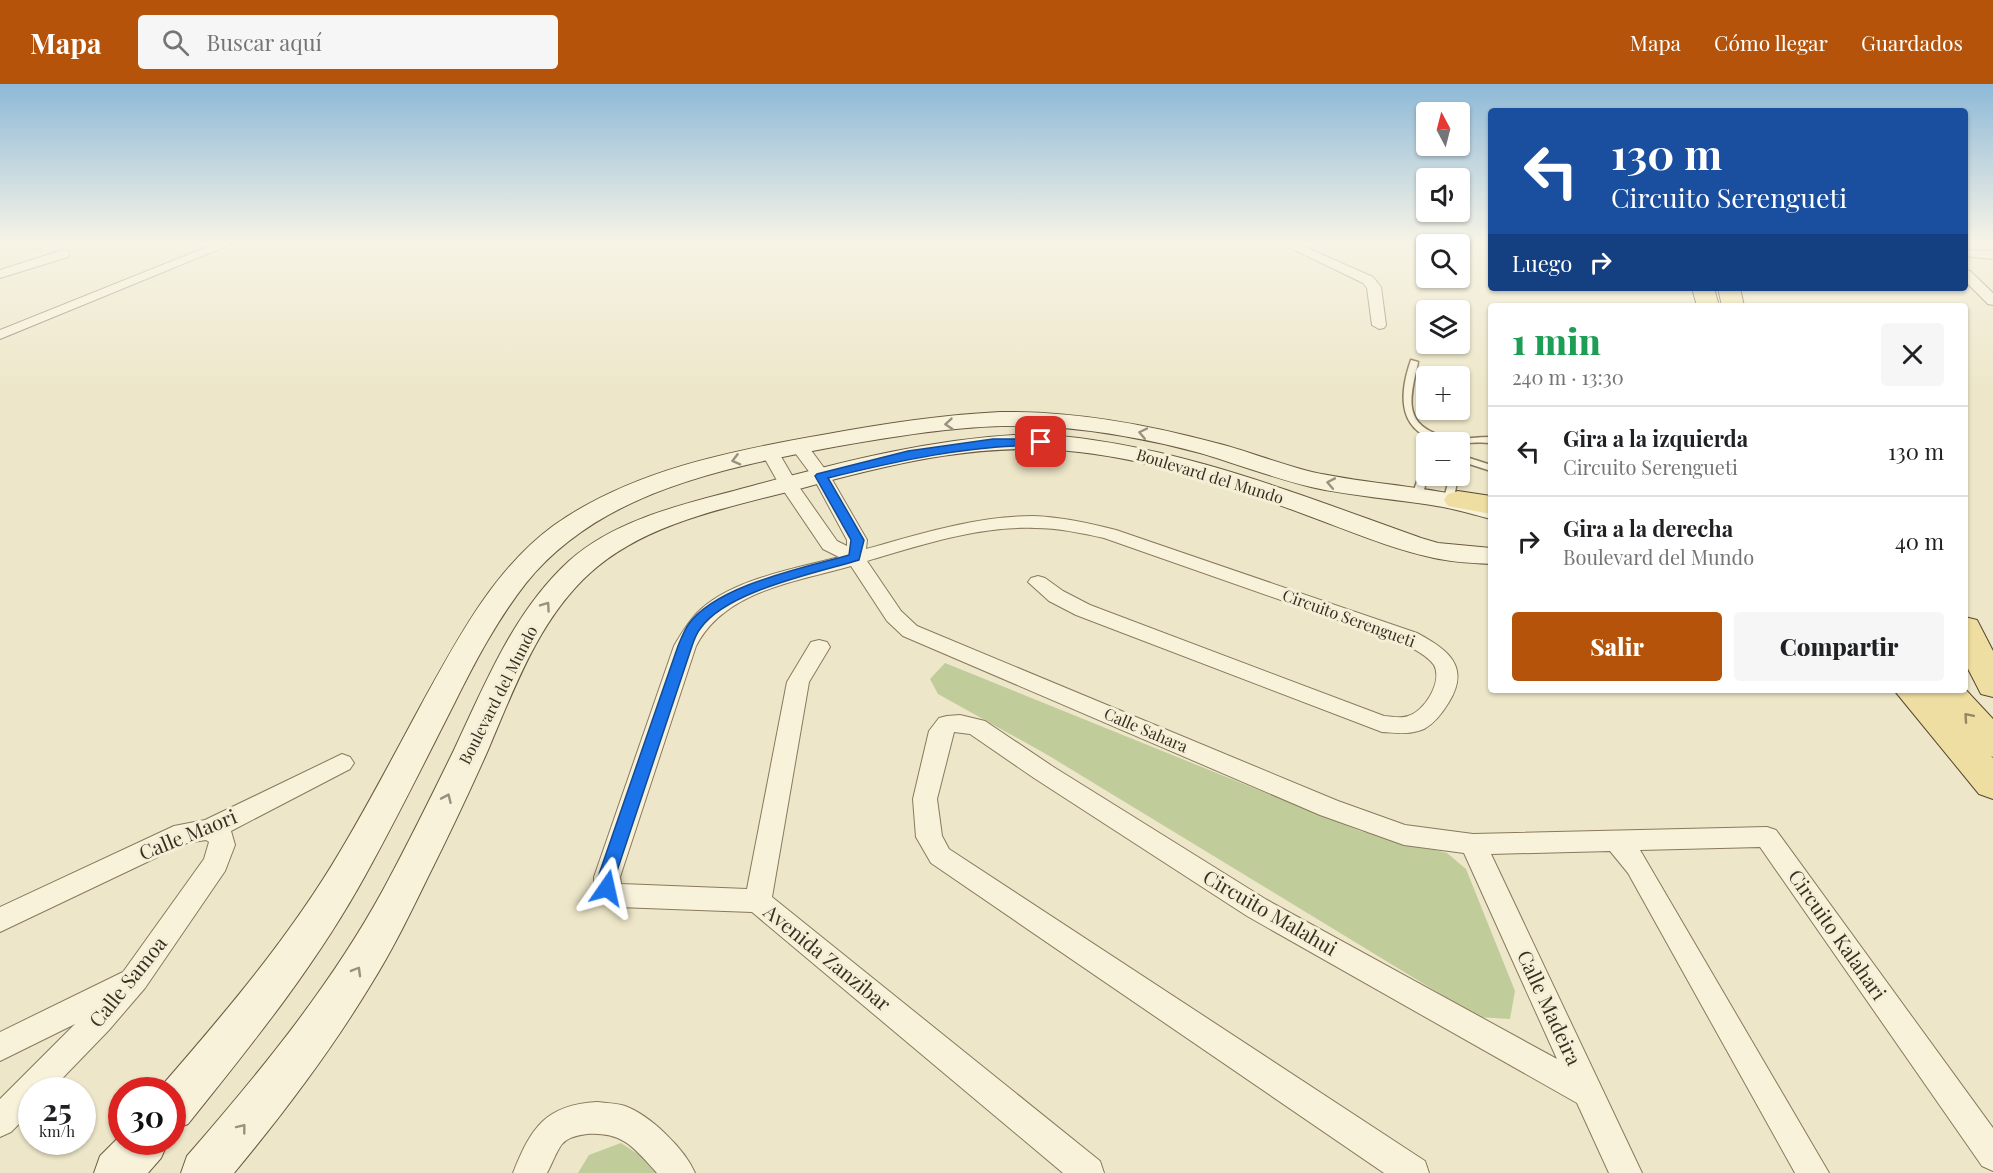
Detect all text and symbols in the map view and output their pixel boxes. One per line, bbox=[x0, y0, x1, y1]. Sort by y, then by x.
search box bbox=[138, 15, 558, 69]
text: Mapa bbox=[30, 24, 102, 61]
icon: search bbox=[159, 26, 192, 59]
text: Buscar aquí bbox=[207, 27, 322, 57]
text: Mapa bbox=[1630, 28, 1681, 56]
text: Cómo llegar bbox=[1714, 28, 1828, 56]
text: Guardados bbox=[1861, 28, 1963, 56]
north arrow bbox=[1416, 102, 1470, 156]
map controls bbox=[1416, 102, 1470, 486]
text: 130 m bbox=[1611, 125, 1722, 181]
icon: left bbox=[1512, 132, 1590, 210]
button: sound bbox=[1416, 168, 1470, 222]
text: Circuito Serengueti bbox=[1611, 179, 1847, 215]
button: search bbox=[1416, 234, 1470, 288]
icon: right bbox=[1584, 246, 1617, 279]
text: Luego bbox=[1512, 248, 1572, 278]
button: layers bbox=[1416, 300, 1470, 354]
text: 1 min bbox=[1512, 316, 1601, 364]
button: close bbox=[1881, 323, 1944, 386]
text: 240 m · 13:30 bbox=[1512, 363, 1624, 390]
button: + bbox=[1416, 366, 1470, 420]
pin bbox=[1015, 416, 1066, 467]
one-way arrow bbox=[944, 417, 953, 430]
text: Gira a la izquierda bbox=[1563, 423, 1748, 453]
icon: arrive bbox=[1024, 425, 1057, 458]
one-way arrow bbox=[1138, 427, 1148, 440]
button: − bbox=[1416, 432, 1470, 486]
icon: left bbox=[1512, 435, 1545, 468]
text: 130 m bbox=[1888, 436, 1944, 466]
street label: Boulevard del Mundo bbox=[1134, 443, 1287, 508]
one-way arrow bbox=[731, 453, 741, 466]
text: Circuito Serengueti bbox=[1563, 453, 1738, 480]
one-way arrow bbox=[1326, 477, 1336, 490]
text: Gira a la derecha bbox=[1563, 513, 1733, 543]
icon: right bbox=[1512, 525, 1545, 558]
text: 40 m bbox=[1895, 526, 1944, 556]
text: Boulevard del Mundo bbox=[1563, 543, 1754, 570]
street label: Circuito Serengueti bbox=[1280, 584, 1419, 651]
one-way arrow bbox=[538, 602, 549, 613]
button: Salir bbox=[1512, 612, 1722, 681]
button: Compartir bbox=[1734, 612, 1944, 681]
street label: Boulevard del Mundo bbox=[453, 622, 542, 768]
street label: Calle Sahara bbox=[1101, 702, 1191, 757]
one-way arrow bbox=[1964, 713, 1975, 724]
one-way arrow bbox=[440, 794, 452, 805]
street label: Calle Maori bbox=[135, 802, 240, 865]
position arrow bbox=[575, 856, 639, 920]
street label: Circuito Malahui bbox=[1199, 862, 1343, 961]
street label: Circuito Kalahari bbox=[1783, 864, 1893, 1005]
street label: Avenida Zanzibar bbox=[758, 897, 897, 1016]
street label: Calle Samoa bbox=[82, 930, 172, 1032]
street label: Calle Madeira bbox=[1512, 946, 1589, 1069]
one-way arrow bbox=[350, 967, 361, 977]
speed limit sign: 30 bbox=[108, 1077, 186, 1155]
text: 25 bbox=[42, 1089, 72, 1129]
text: km/h bbox=[39, 1121, 75, 1141]
one-way arrow bbox=[234, 1124, 245, 1135]

